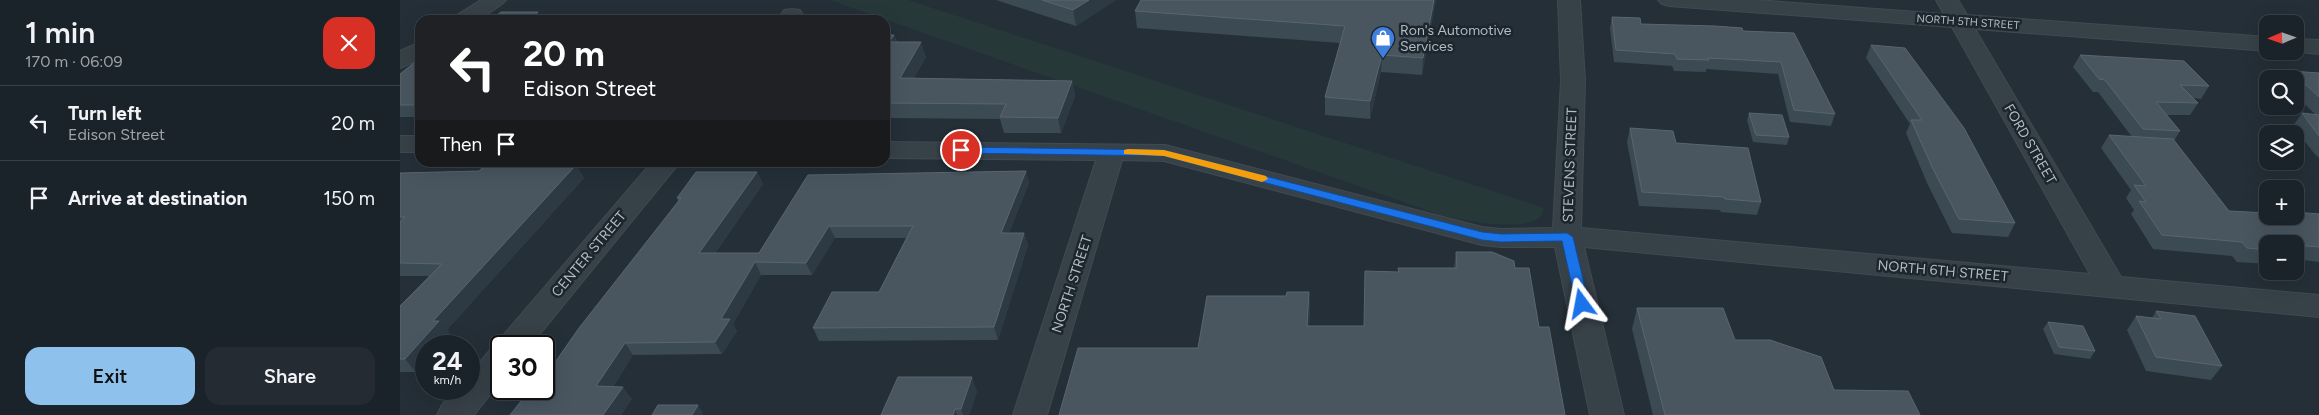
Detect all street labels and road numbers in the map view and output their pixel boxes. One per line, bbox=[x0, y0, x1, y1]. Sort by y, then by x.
street label: NORTH 5TH STREET bbox=[1916, 12, 2020, 32]
street label: FORD STREET bbox=[2000, 101, 2060, 187]
street label: STEVENS STREET bbox=[1560, 107, 1581, 223]
street label: CENTER STREET bbox=[548, 207, 630, 300]
street label: NORTH STREET bbox=[1048, 233, 1096, 335]
street label: NORTH 6TH STREET bbox=[1877, 257, 2009, 285]

